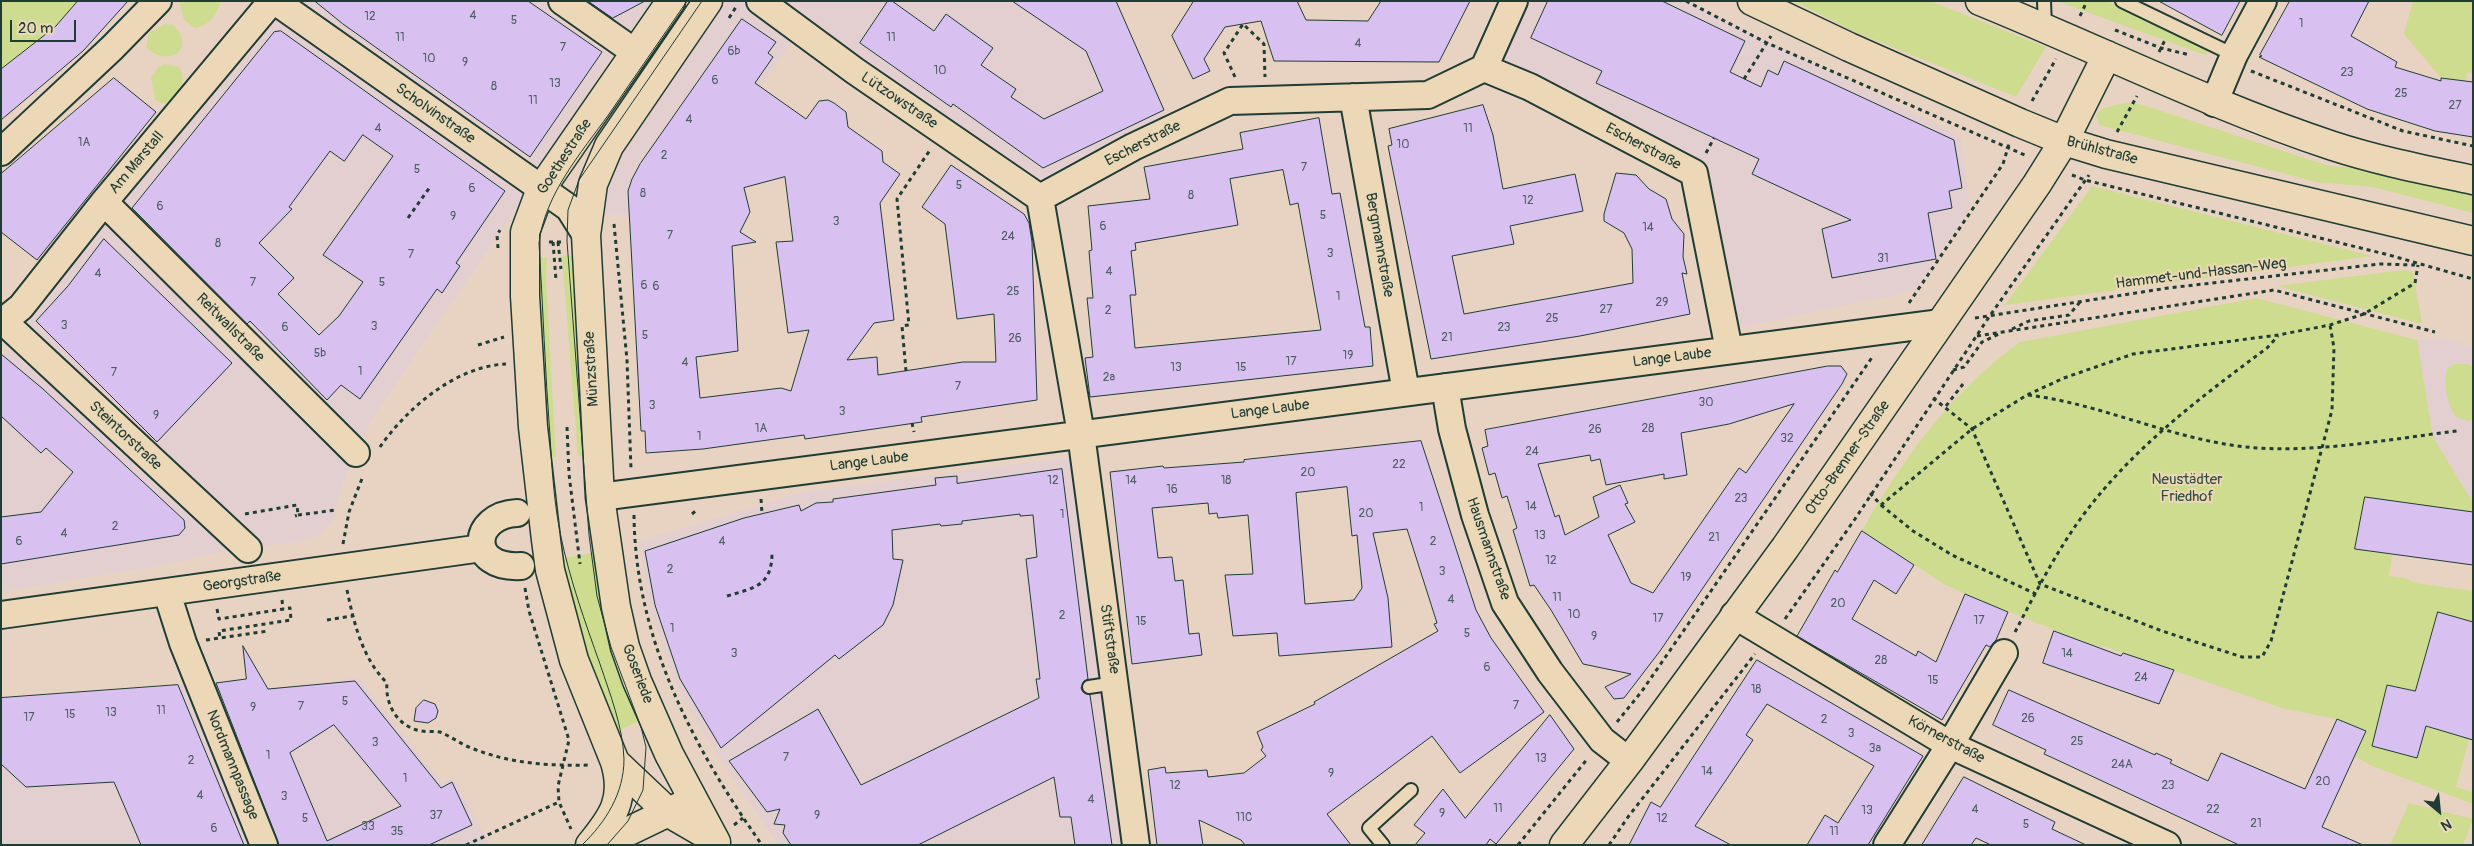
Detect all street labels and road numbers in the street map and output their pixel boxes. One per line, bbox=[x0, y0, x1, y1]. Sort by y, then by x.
street label: Lützowstraße bbox=[857, 69, 941, 133]
street label: Scholvinstraße bbox=[392, 80, 478, 148]
street label: Goethestraße bbox=[534, 116, 596, 198]
street label: Escherstraße bbox=[1102, 117, 1184, 171]
street label: Escherstraße bbox=[1602, 120, 1684, 174]
street label: Am Marstall bbox=[106, 128, 168, 198]
street label: Brühlstraße bbox=[2064, 133, 2140, 169]
street label: Bergmannstraße bbox=[1361, 191, 1397, 299]
street label: Hammet-und-Hassan-Weg bbox=[2115, 255, 2287, 293]
street label: Reitwallstraße bbox=[192, 290, 268, 366]
street label: Münzstraße bbox=[581, 331, 603, 407]
street label: Lange Laube bbox=[1632, 344, 1712, 372]
street label: Lange Laube bbox=[1230, 396, 1310, 424]
street label: Otto-Brenner-Straße bbox=[1802, 397, 1894, 519]
street label: Steintorstraße bbox=[85, 398, 165, 474]
street label: Lange Laube bbox=[829, 448, 909, 476]
street label: Hausmannstraße bbox=[1462, 495, 1514, 603]
street label: Georgstraße bbox=[202, 568, 282, 596]
street label: Stiftstraße bbox=[1095, 603, 1123, 675]
street label: Goseriede bbox=[617, 642, 657, 706]
street label: Nordmannpassage bbox=[202, 707, 262, 823]
street label: Körnerstraße bbox=[1904, 712, 1988, 768]

